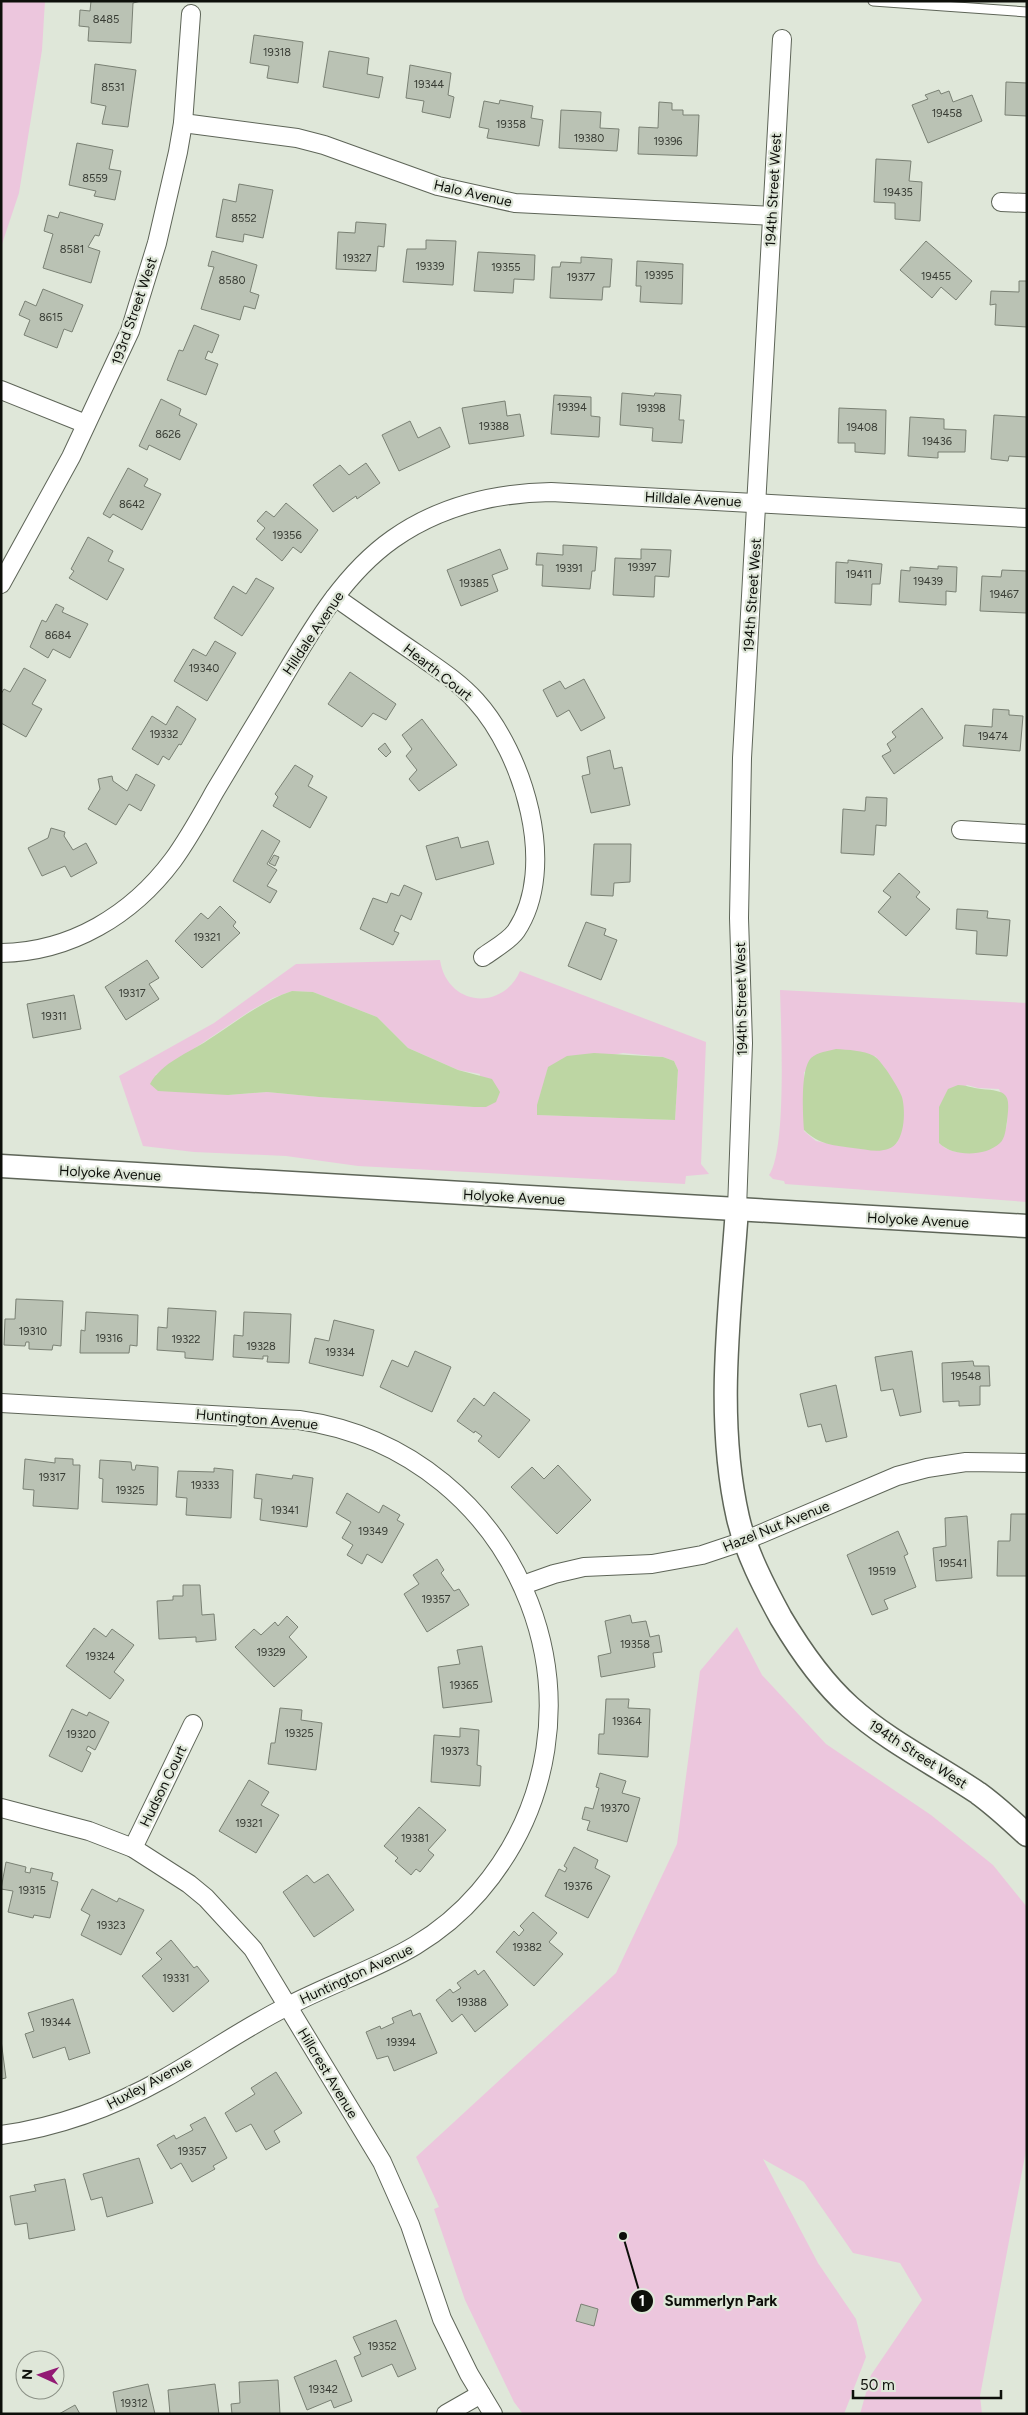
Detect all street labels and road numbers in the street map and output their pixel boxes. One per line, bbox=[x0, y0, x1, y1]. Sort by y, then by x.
street label: 194th Street West bbox=[762, 133, 785, 247]
street label: Halo Avenue bbox=[432, 176, 514, 211]
street label: 193rd Street West bbox=[108, 255, 161, 367]
street label: Hilldale Avenue bbox=[644, 488, 742, 511]
street label: 194th Street West bbox=[740, 538, 765, 652]
street label: Hilldale Avenue bbox=[279, 588, 348, 678]
street label: Hearth Court bbox=[400, 640, 475, 705]
street label: 194th Street West bbox=[732, 942, 751, 1056]
street label: Holyoke Avenue bbox=[59, 1162, 162, 1185]
street label: Holyoke Avenue bbox=[463, 1186, 566, 1209]
street label: Holyoke Avenue bbox=[867, 1209, 970, 1232]
street label: Huntington Avenue bbox=[195, 1406, 319, 1433]
street label: Hazel Nut Avenue bbox=[720, 1497, 832, 1556]
street label: 194th Street West bbox=[865, 1716, 970, 1793]
street label: Hudson Court bbox=[136, 1743, 190, 1830]
street label: Huntington Avenue bbox=[297, 1941, 416, 2008]
street label: Hillcrest Avenue bbox=[294, 2025, 361, 2122]
street label: Huxley Avenue bbox=[104, 2054, 195, 2113]

